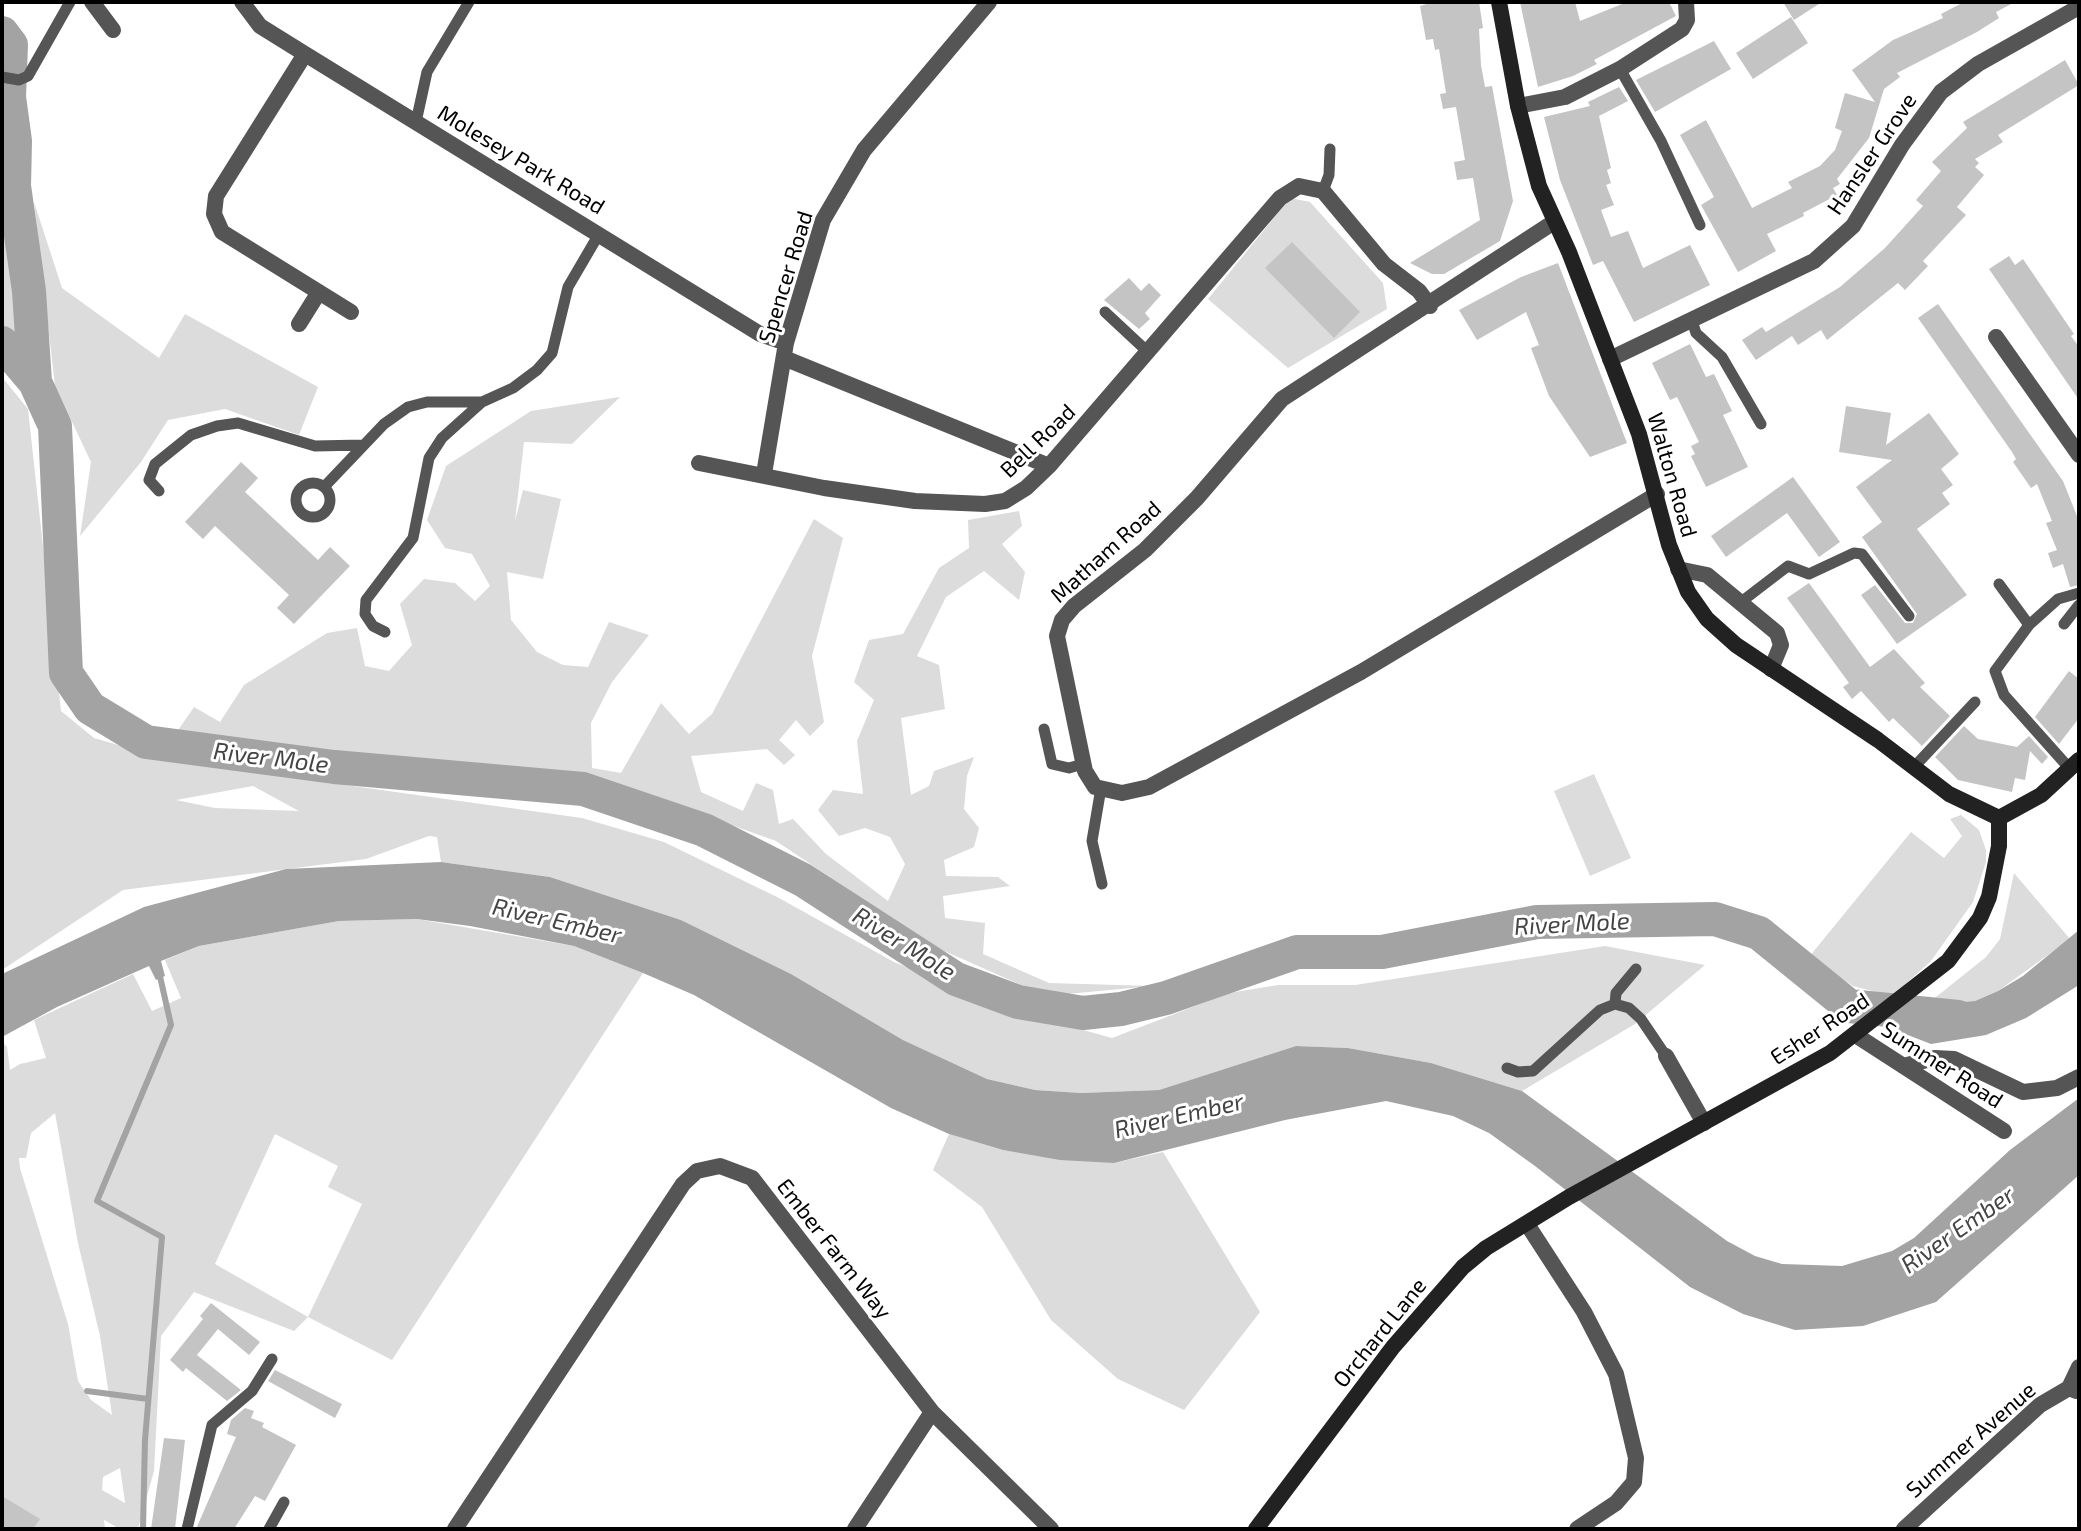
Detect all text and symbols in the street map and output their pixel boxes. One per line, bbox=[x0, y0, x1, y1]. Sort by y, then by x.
street label: Hansler Grove bbox=[1822, 88, 1922, 220]
street label: Molesey Park Road bbox=[433, 100, 609, 220]
street label: Spencer Road bbox=[753, 208, 819, 346]
street label: Bell Road bbox=[995, 399, 1081, 483]
street label: Walton Road bbox=[1642, 410, 1702, 540]
street label: Matham Road bbox=[1045, 496, 1167, 608]
water label: River Mole bbox=[212, 737, 330, 779]
water label: River Ember bbox=[490, 892, 624, 950]
water label: River Mole bbox=[847, 901, 961, 987]
water label: River Mole bbox=[1513, 907, 1631, 941]
street label: Esher Road bbox=[1766, 987, 1874, 1071]
street label: Summer Road bbox=[1876, 1016, 2008, 1114]
water label: River Ember bbox=[1112, 1087, 1246, 1145]
street label: Ember Farm Way bbox=[771, 1174, 897, 1324]
water label: River Ember bbox=[1896, 1180, 2020, 1280]
street label: Orchard Lane bbox=[1328, 1273, 1432, 1393]
street label: Summer Avenue bbox=[1901, 1377, 2041, 1503]

